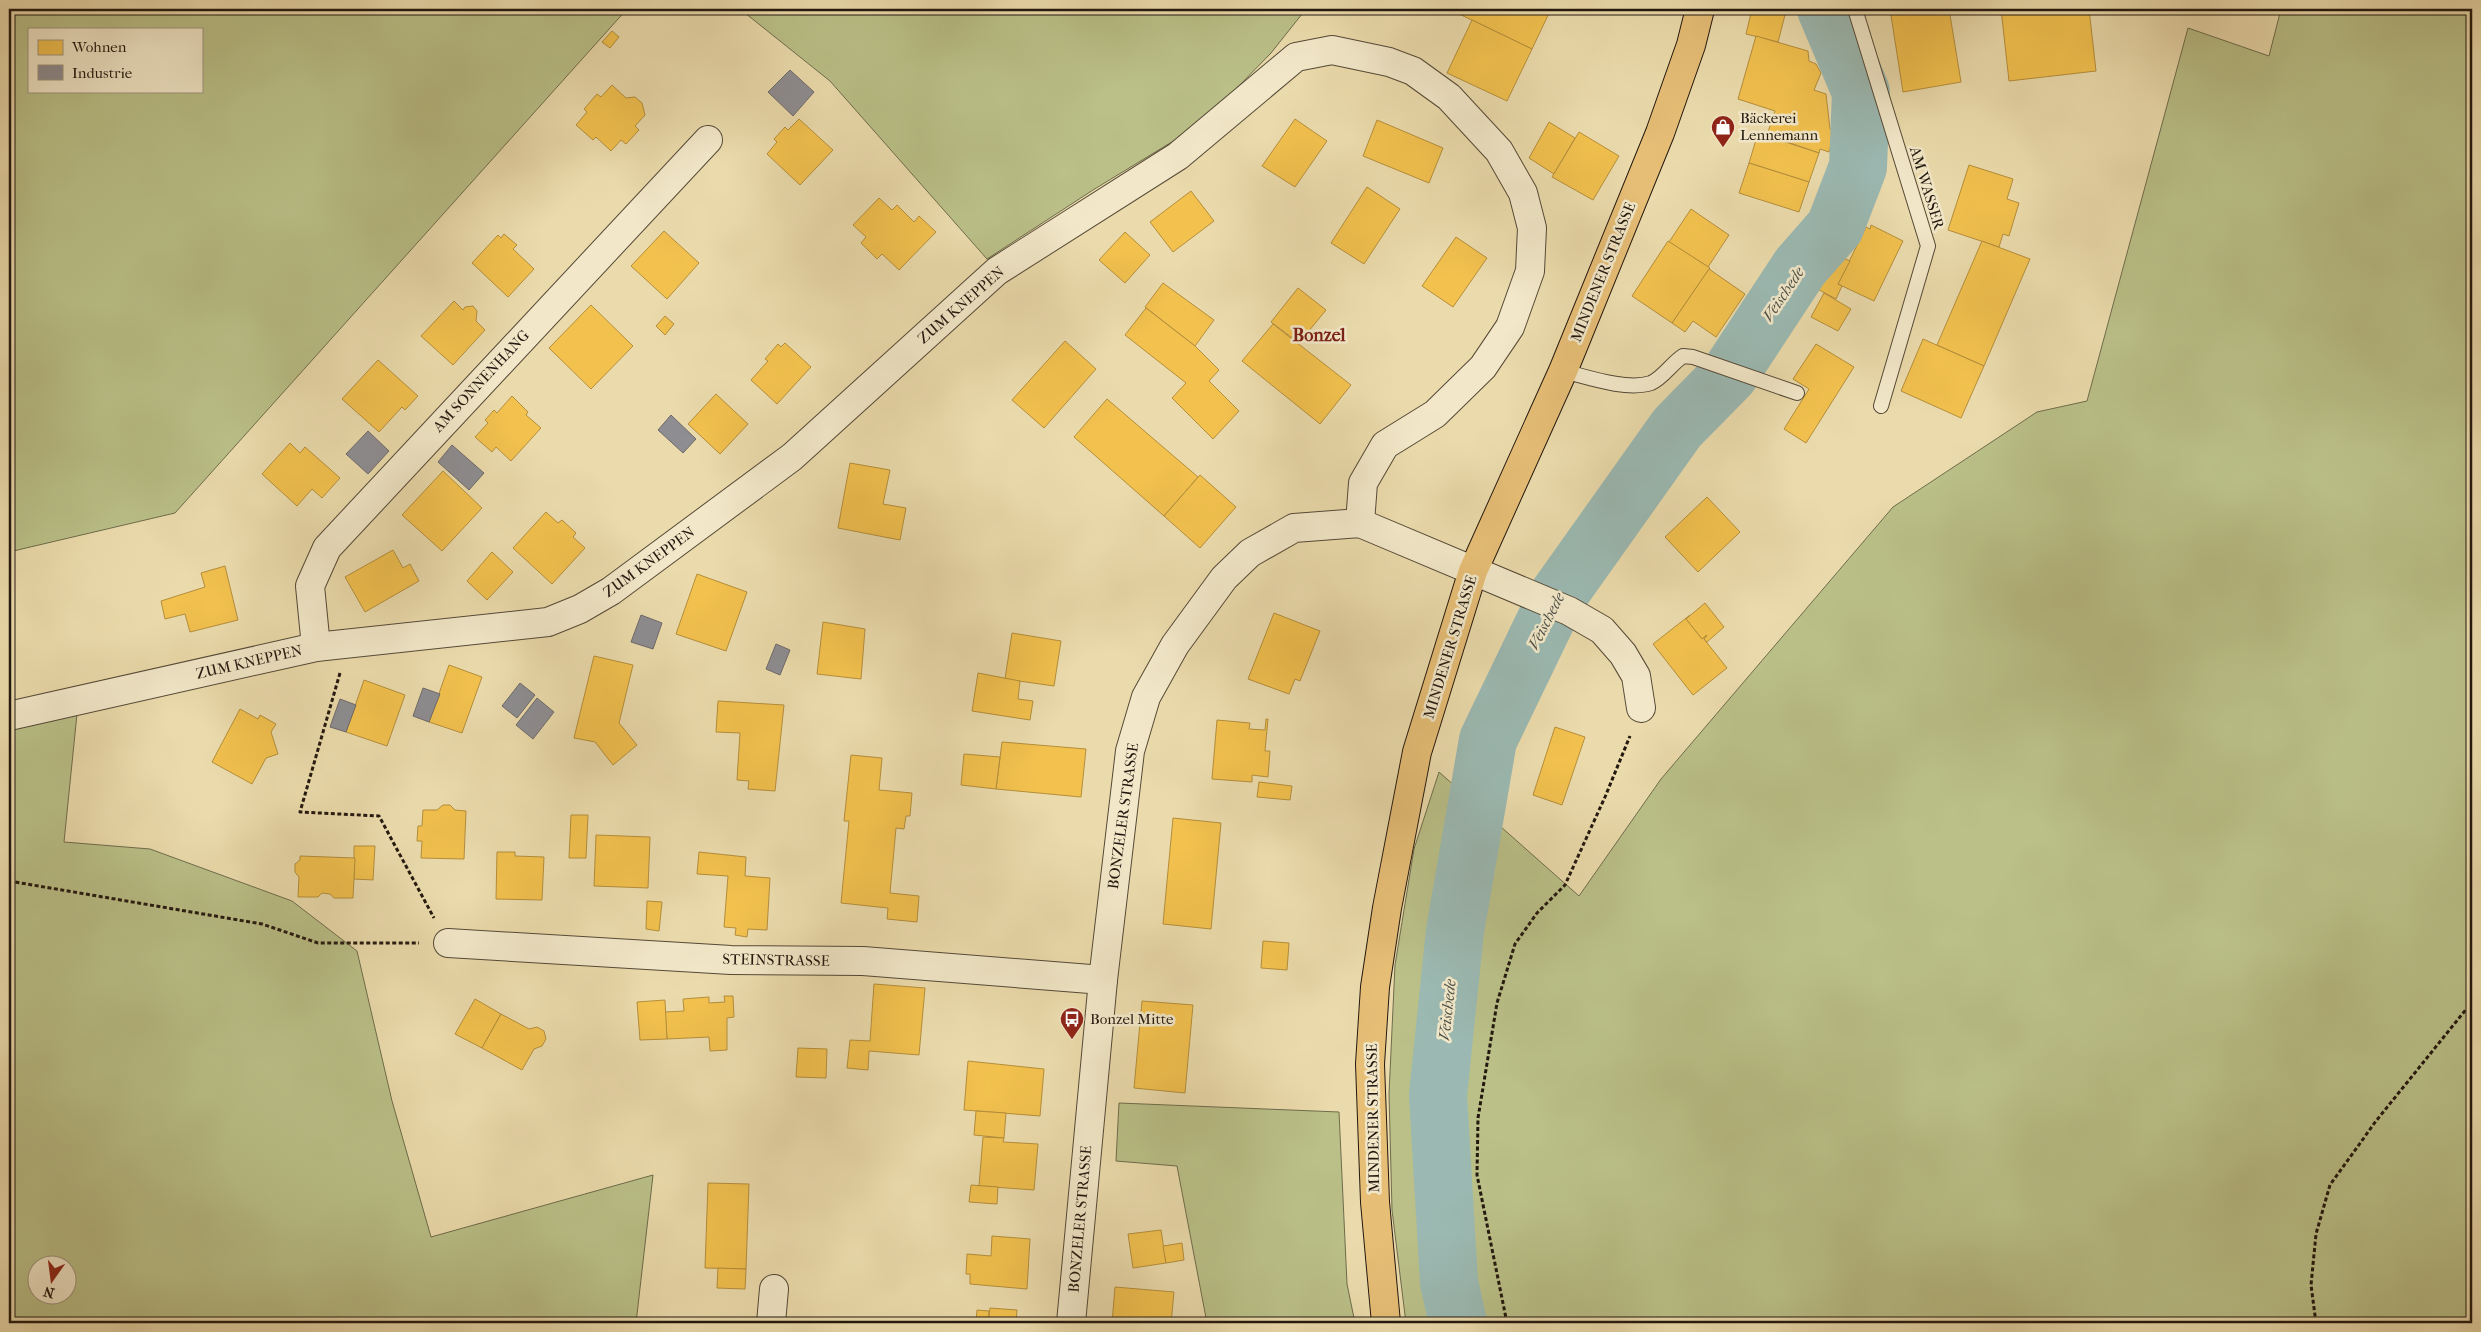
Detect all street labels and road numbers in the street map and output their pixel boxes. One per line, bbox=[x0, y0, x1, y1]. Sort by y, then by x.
street label: AM WASSER bbox=[1906, 143, 1948, 233]
street label: MINDENER STRASSE bbox=[1567, 200, 1639, 344]
street label: ZUM KNEPPEN bbox=[914, 262, 1008, 347]
street label: AM SONNENHANG bbox=[428, 326, 533, 436]
street label: ZUM KNEPPEN bbox=[600, 522, 699, 601]
street label: MINDENER STRASSE bbox=[1420, 573, 1480, 721]
street label: ZUM KNEPPEN bbox=[194, 641, 305, 683]
street label: BONZELER STRASSE bbox=[1104, 742, 1142, 890]
street label: STEINSTRASSE bbox=[722, 950, 830, 970]
street label: MINDENER STRASSE bbox=[1363, 1043, 1383, 1193]
street label: BONZELER STRASSE bbox=[1065, 1145, 1095, 1293]

